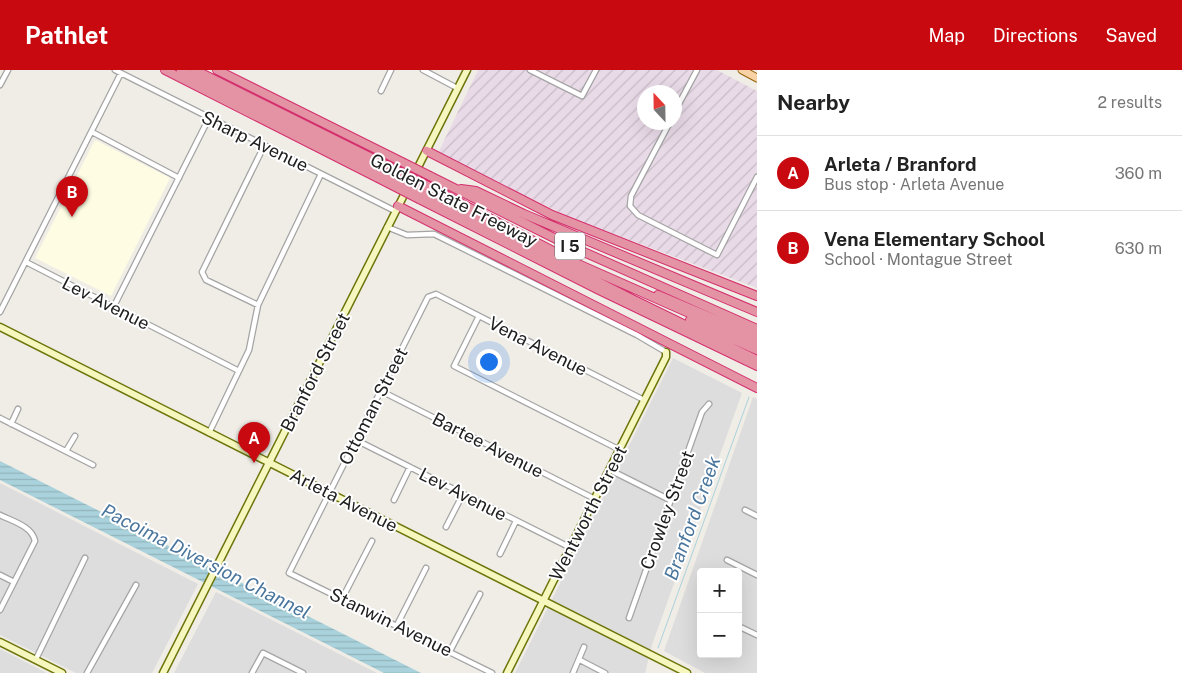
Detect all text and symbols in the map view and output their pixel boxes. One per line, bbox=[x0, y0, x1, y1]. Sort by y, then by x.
text: Pathlet bbox=[25, 21, 108, 49]
text: Map bbox=[928, 25, 965, 46]
text: Directions bbox=[993, 25, 1078, 46]
text: Saved bbox=[1106, 25, 1157, 46]
north arrow bbox=[637, 85, 682, 130]
text: Nearby bbox=[777, 90, 850, 115]
text: 2 results bbox=[1097, 93, 1162, 112]
street label: Sharp Avenue bbox=[198, 106, 312, 176]
street label: Golden State Freeway bbox=[367, 149, 541, 251]
text: Arleta / Branford bbox=[824, 153, 977, 175]
text: A bbox=[787, 164, 799, 183]
text: 360 m bbox=[1115, 164, 1162, 183]
text: Bus stop · Arleta Avenue bbox=[824, 175, 1004, 194]
pin: B bbox=[56, 176, 88, 217]
text: Vena Elementary School bbox=[824, 228, 1045, 250]
road number: I 5 bbox=[555, 232, 585, 260]
text: B bbox=[788, 239, 798, 258]
text: 630 m bbox=[1115, 239, 1162, 258]
text: School · Montague Street bbox=[824, 250, 1012, 269]
street label: Lev Avenue bbox=[59, 272, 153, 334]
street label: Branford Street bbox=[276, 309, 354, 435]
street label: Vena Avenue bbox=[485, 312, 591, 380]
street label: Ottoman Street bbox=[334, 344, 412, 468]
your location bbox=[476, 349, 502, 375]
street label: Bartee Avenue bbox=[429, 408, 547, 482]
pin: A bbox=[238, 422, 270, 463]
street label: Wentworth Street bbox=[545, 442, 631, 584]
street label: Crowley Street bbox=[636, 448, 698, 572]
water label: Branford Creek bbox=[659, 452, 725, 583]
street label: Lev Avenue bbox=[416, 463, 510, 525]
street label: Arleta Avenue bbox=[287, 464, 401, 536]
water label: Pacoima Diversion Channel bbox=[98, 499, 314, 623]
map controls bbox=[697, 568, 742, 658]
button: + bbox=[697, 568, 742, 613]
street label: Stanwin Avenue bbox=[326, 583, 456, 661]
button: − bbox=[697, 613, 742, 658]

